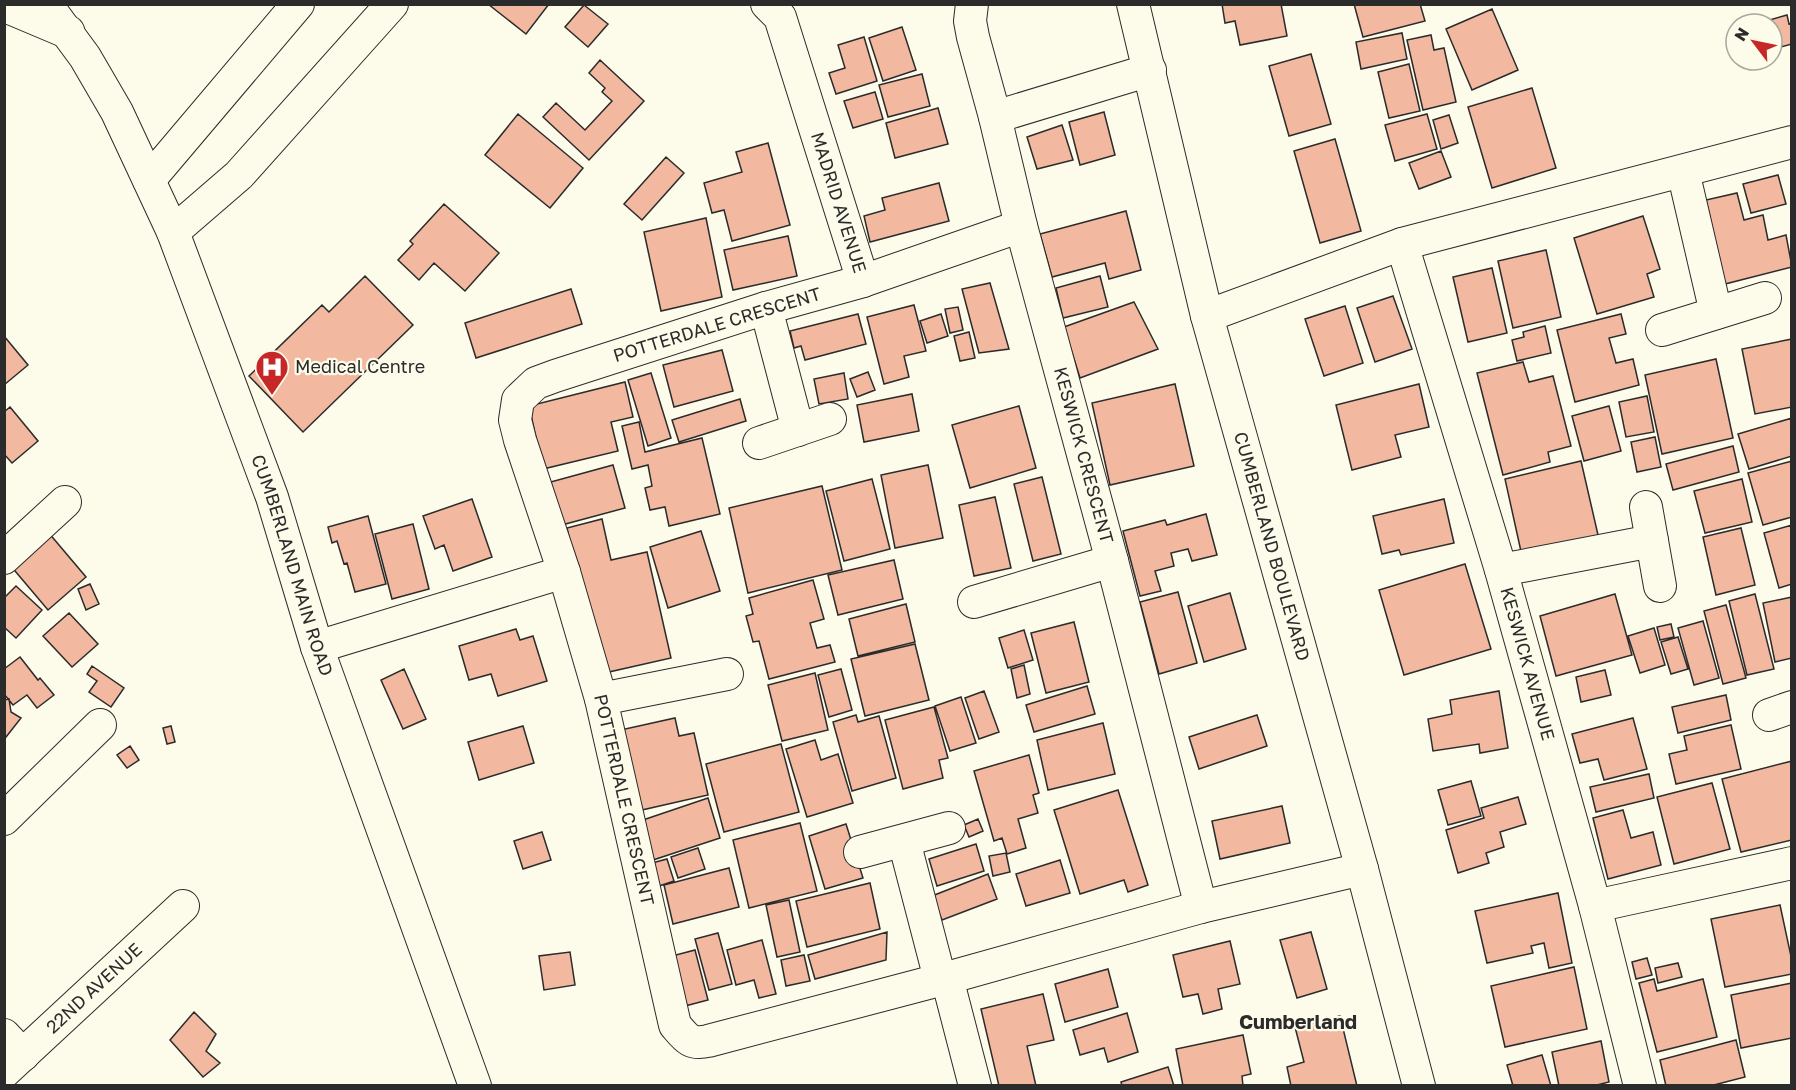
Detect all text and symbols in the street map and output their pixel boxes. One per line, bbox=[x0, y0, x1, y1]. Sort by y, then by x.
north arrow bbox=[1724, 12, 1784, 72]
text: N bbox=[1730, 24, 1753, 45]
street label: MADRID AVENUE bbox=[807, 129, 872, 276]
street label: POTTERDALE CRESCENT bbox=[610, 282, 823, 366]
hospital icon: Medical Centre bbox=[254, 349, 290, 396]
place label: Medical Centre bbox=[295, 355, 425, 377]
street label: KESWICK CRESCENT bbox=[1050, 364, 1119, 546]
street label: CUMBERLAND BOULEVARD bbox=[1230, 429, 1315, 663]
street label: CUMBERLAND MAIN ROAD bbox=[247, 451, 339, 679]
street label: KESWICK AVENUE bbox=[1496, 584, 1560, 743]
street label: POTTERDALE CRESCENT bbox=[590, 692, 660, 907]
street label: 22ND AVENUE bbox=[41, 938, 146, 1038]
district label: Cumberland bbox=[1239, 1009, 1357, 1033]

